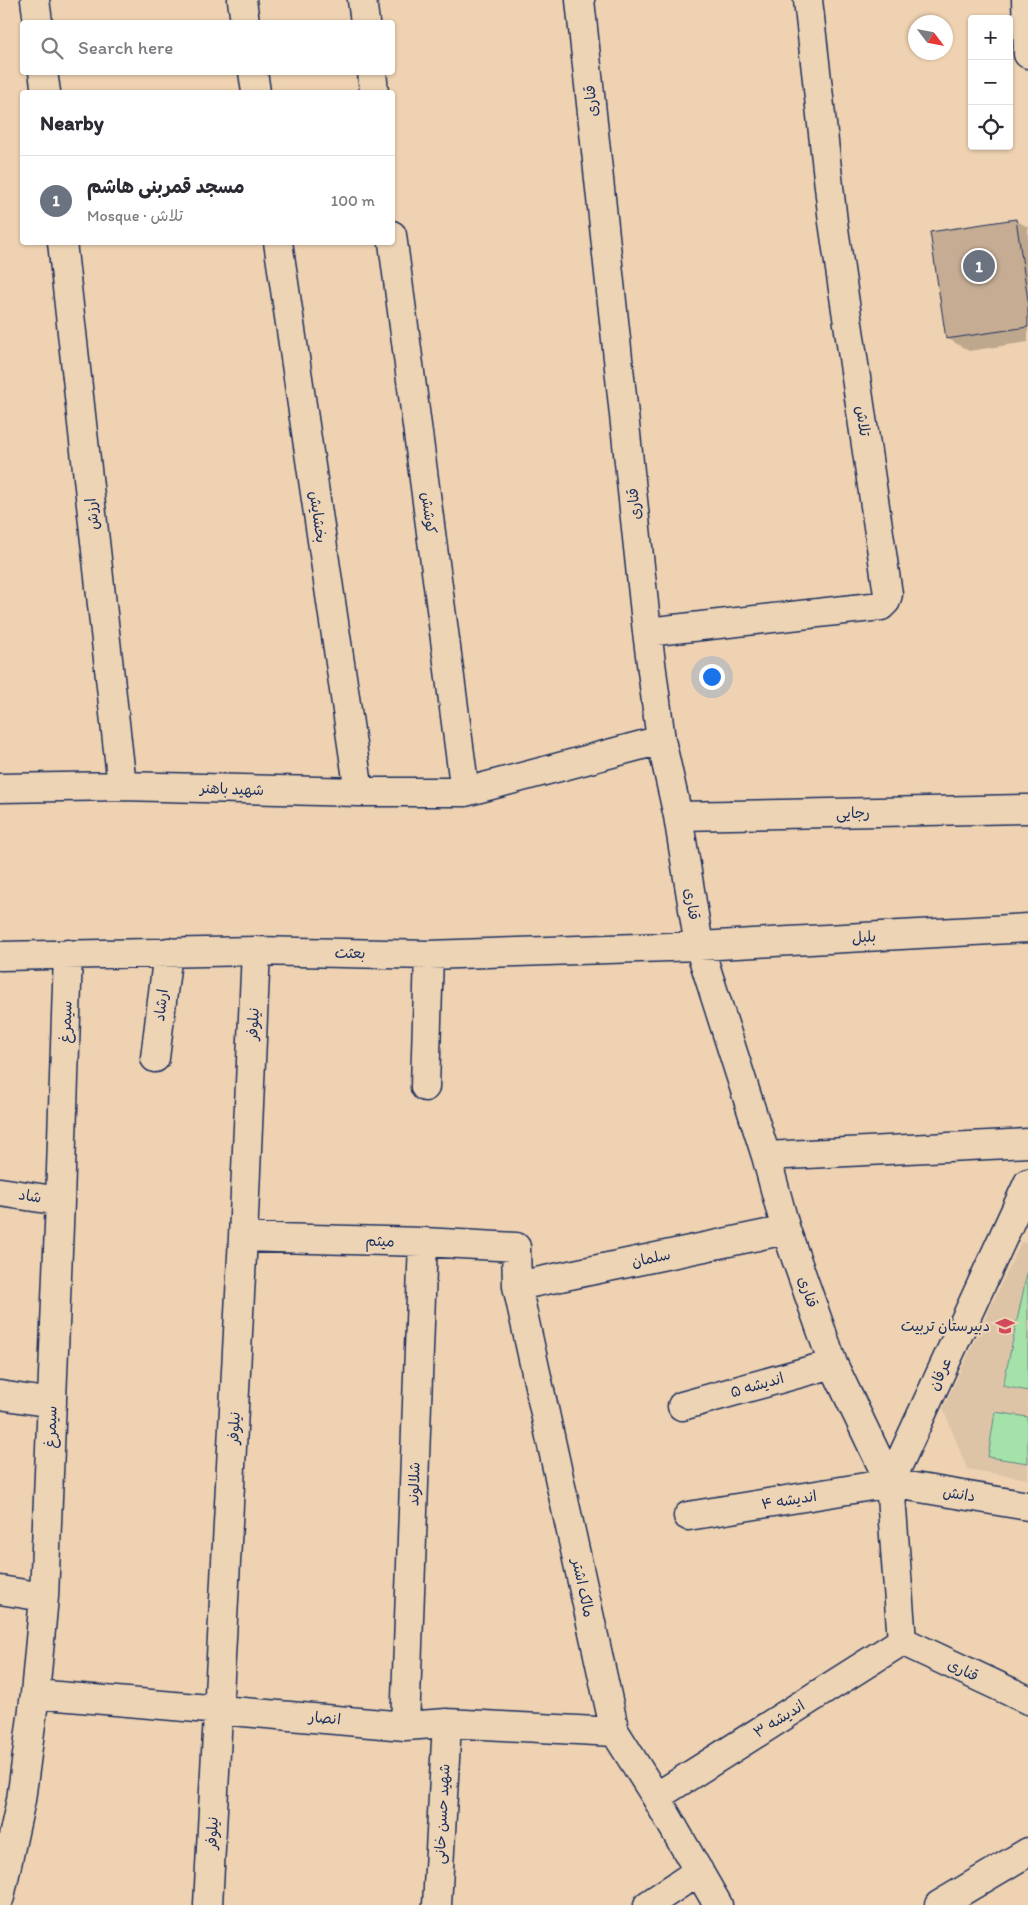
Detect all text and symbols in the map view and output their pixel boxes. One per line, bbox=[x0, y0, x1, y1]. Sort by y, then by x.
north arrow bbox=[908, 15, 953, 60]
map controls bbox=[968, 15, 1013, 150]
button: + bbox=[968, 15, 1013, 60]
search box bbox=[20, 20, 395, 75]
icon: search bbox=[38, 34, 66, 62]
text: Search here bbox=[78, 36, 173, 59]
button: − bbox=[968, 60, 1013, 105]
street label: قناری bbox=[580, 84, 602, 118]
button: locate bbox=[968, 105, 1013, 150]
text: Nearby bbox=[40, 110, 104, 135]
text: مسجد قمربنی هاشم bbox=[87, 175, 244, 198]
text: 1 bbox=[52, 191, 60, 210]
text: 100 m bbox=[331, 191, 375, 210]
text: Mosque · تلاش bbox=[87, 206, 183, 225]
pin: 1 bbox=[963, 247, 995, 285]
street label: تلاش bbox=[852, 405, 874, 438]
street label: قناری bbox=[623, 487, 645, 521]
street label: بخشایش bbox=[305, 490, 331, 544]
street label: کوشش bbox=[418, 491, 440, 535]
street label: ارزش bbox=[81, 497, 103, 531]
your location bbox=[699, 664, 725, 690]
street label: شهید باهنر bbox=[198, 779, 264, 799]
street label: رجایی bbox=[836, 804, 870, 823]
street label: قناری bbox=[681, 887, 703, 921]
street label: بلبل bbox=[851, 927, 877, 947]
street label: بعثت bbox=[334, 944, 366, 962]
street label: ارشاد bbox=[150, 988, 172, 1022]
street label: سیمرغ bbox=[56, 1000, 77, 1044]
street label: نیلوفر bbox=[243, 1007, 264, 1042]
street label: شاد bbox=[17, 1185, 43, 1207]
street label: میثم bbox=[365, 1231, 395, 1254]
street label: سلمان bbox=[630, 1245, 672, 1271]
street label: قناری bbox=[794, 1274, 822, 1310]
school or university icon: دبیرستان تربیت bbox=[994, 1315, 1016, 1337]
place label: دبیرستان تربیت bbox=[901, 1317, 990, 1335]
street label: عرفان bbox=[925, 1355, 955, 1393]
street label: اندیشه ۵ bbox=[728, 1369, 786, 1401]
street label: سیمرغ bbox=[41, 1405, 62, 1449]
street label: نیلوفر bbox=[224, 1411, 245, 1446]
street label: شلالوند bbox=[404, 1462, 424, 1506]
street label: دانش bbox=[942, 1483, 976, 1505]
street label: اندیشه ۴ bbox=[760, 1487, 818, 1513]
street label: مالک اشتر bbox=[568, 1555, 598, 1619]
street label: قناری bbox=[945, 1655, 981, 1685]
street label: اندیشه ۳ bbox=[750, 1696, 808, 1742]
street label: انصار bbox=[307, 1708, 342, 1728]
street label: شهید حسن خانی bbox=[430, 1763, 455, 1865]
street label: نیلوفر bbox=[202, 1816, 223, 1851]

